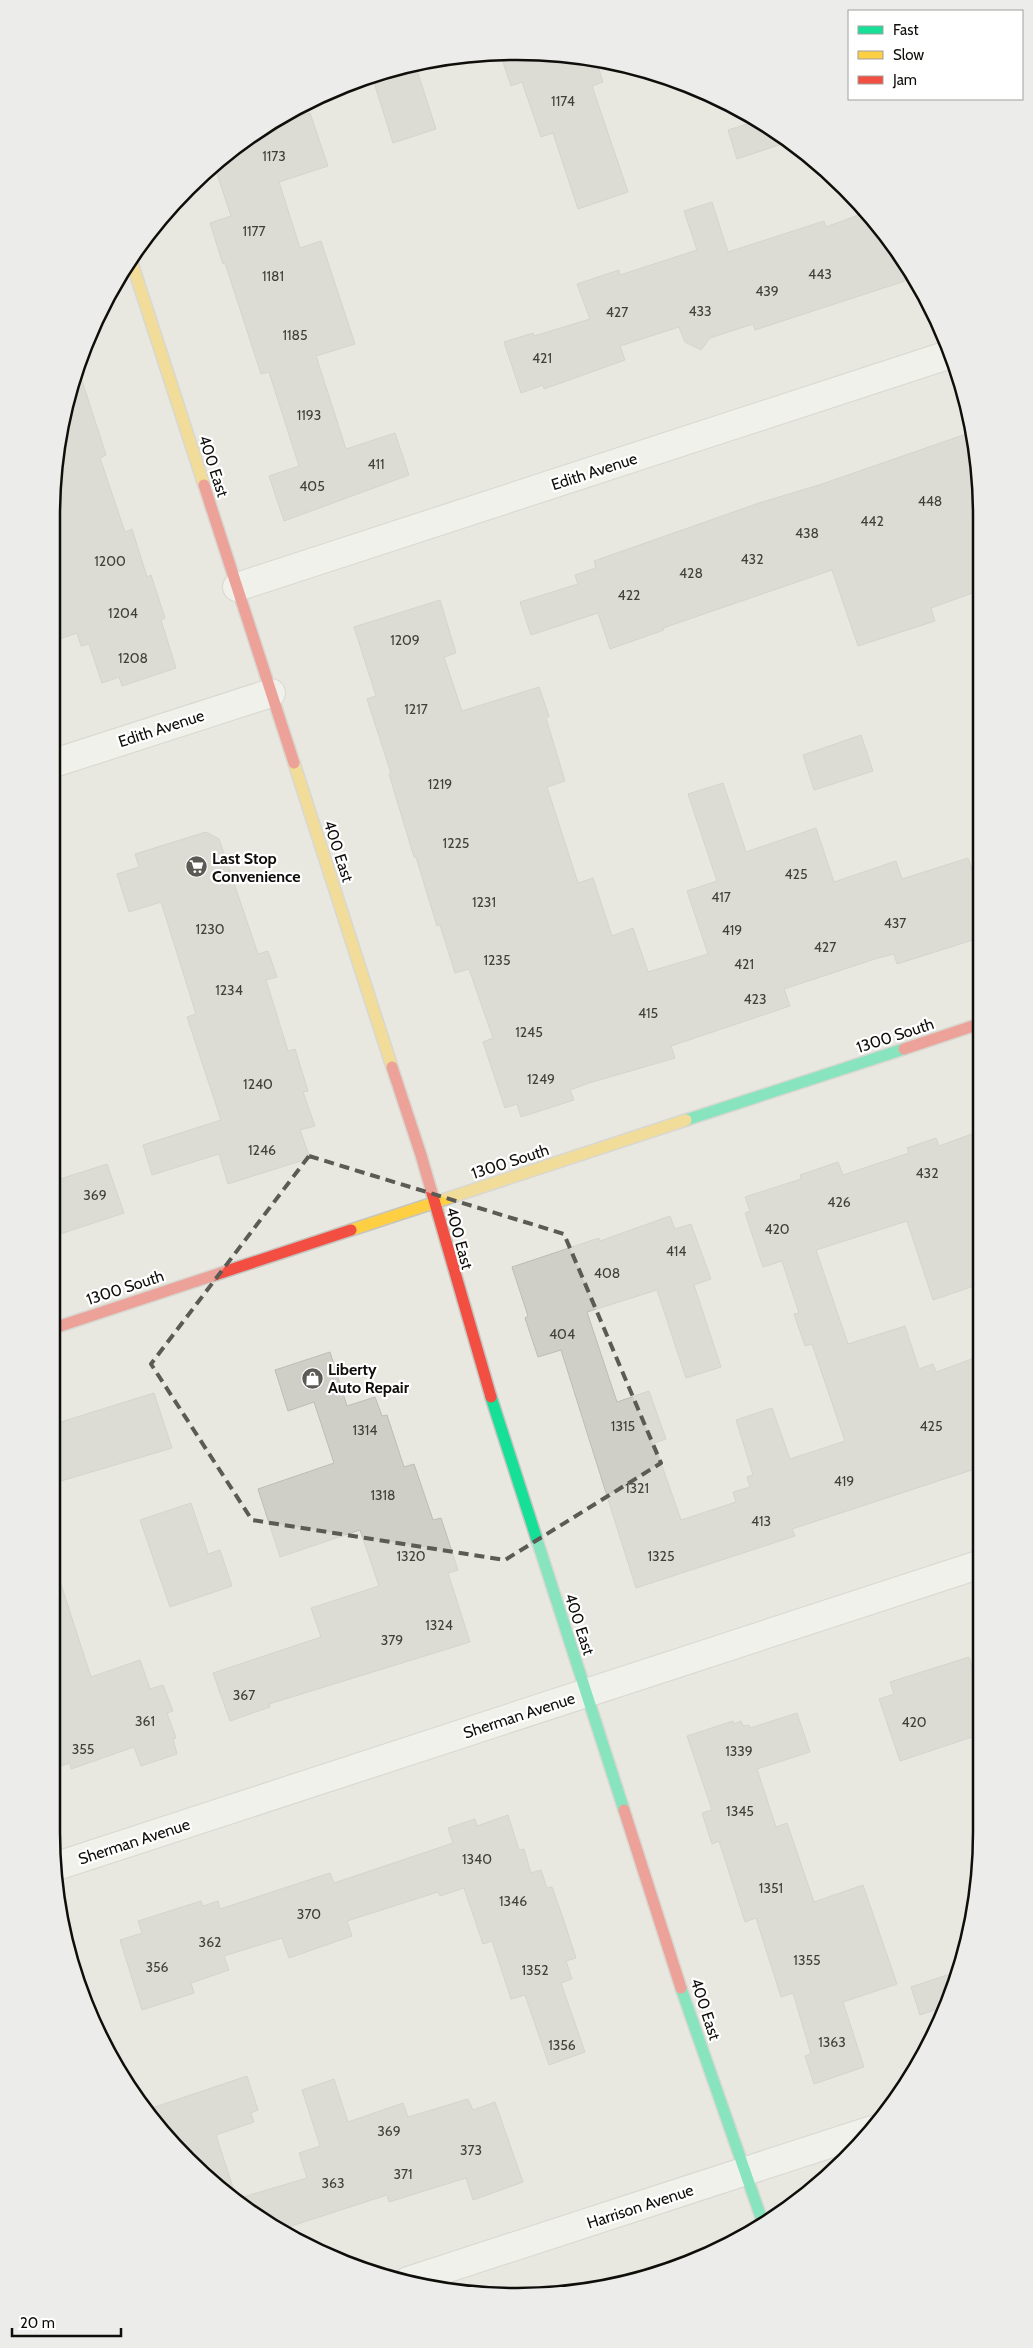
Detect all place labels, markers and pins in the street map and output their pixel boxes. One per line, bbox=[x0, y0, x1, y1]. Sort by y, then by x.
place label: Last Stop Convenience bbox=[212, 849, 301, 886]
supermarket icon: Last Stop Convenience bbox=[184, 855, 208, 879]
place label: Liberty Auto Repair bbox=[328, 1360, 410, 1397]
shop icon: Liberty Auto Repair bbox=[300, 1366, 324, 1390]

